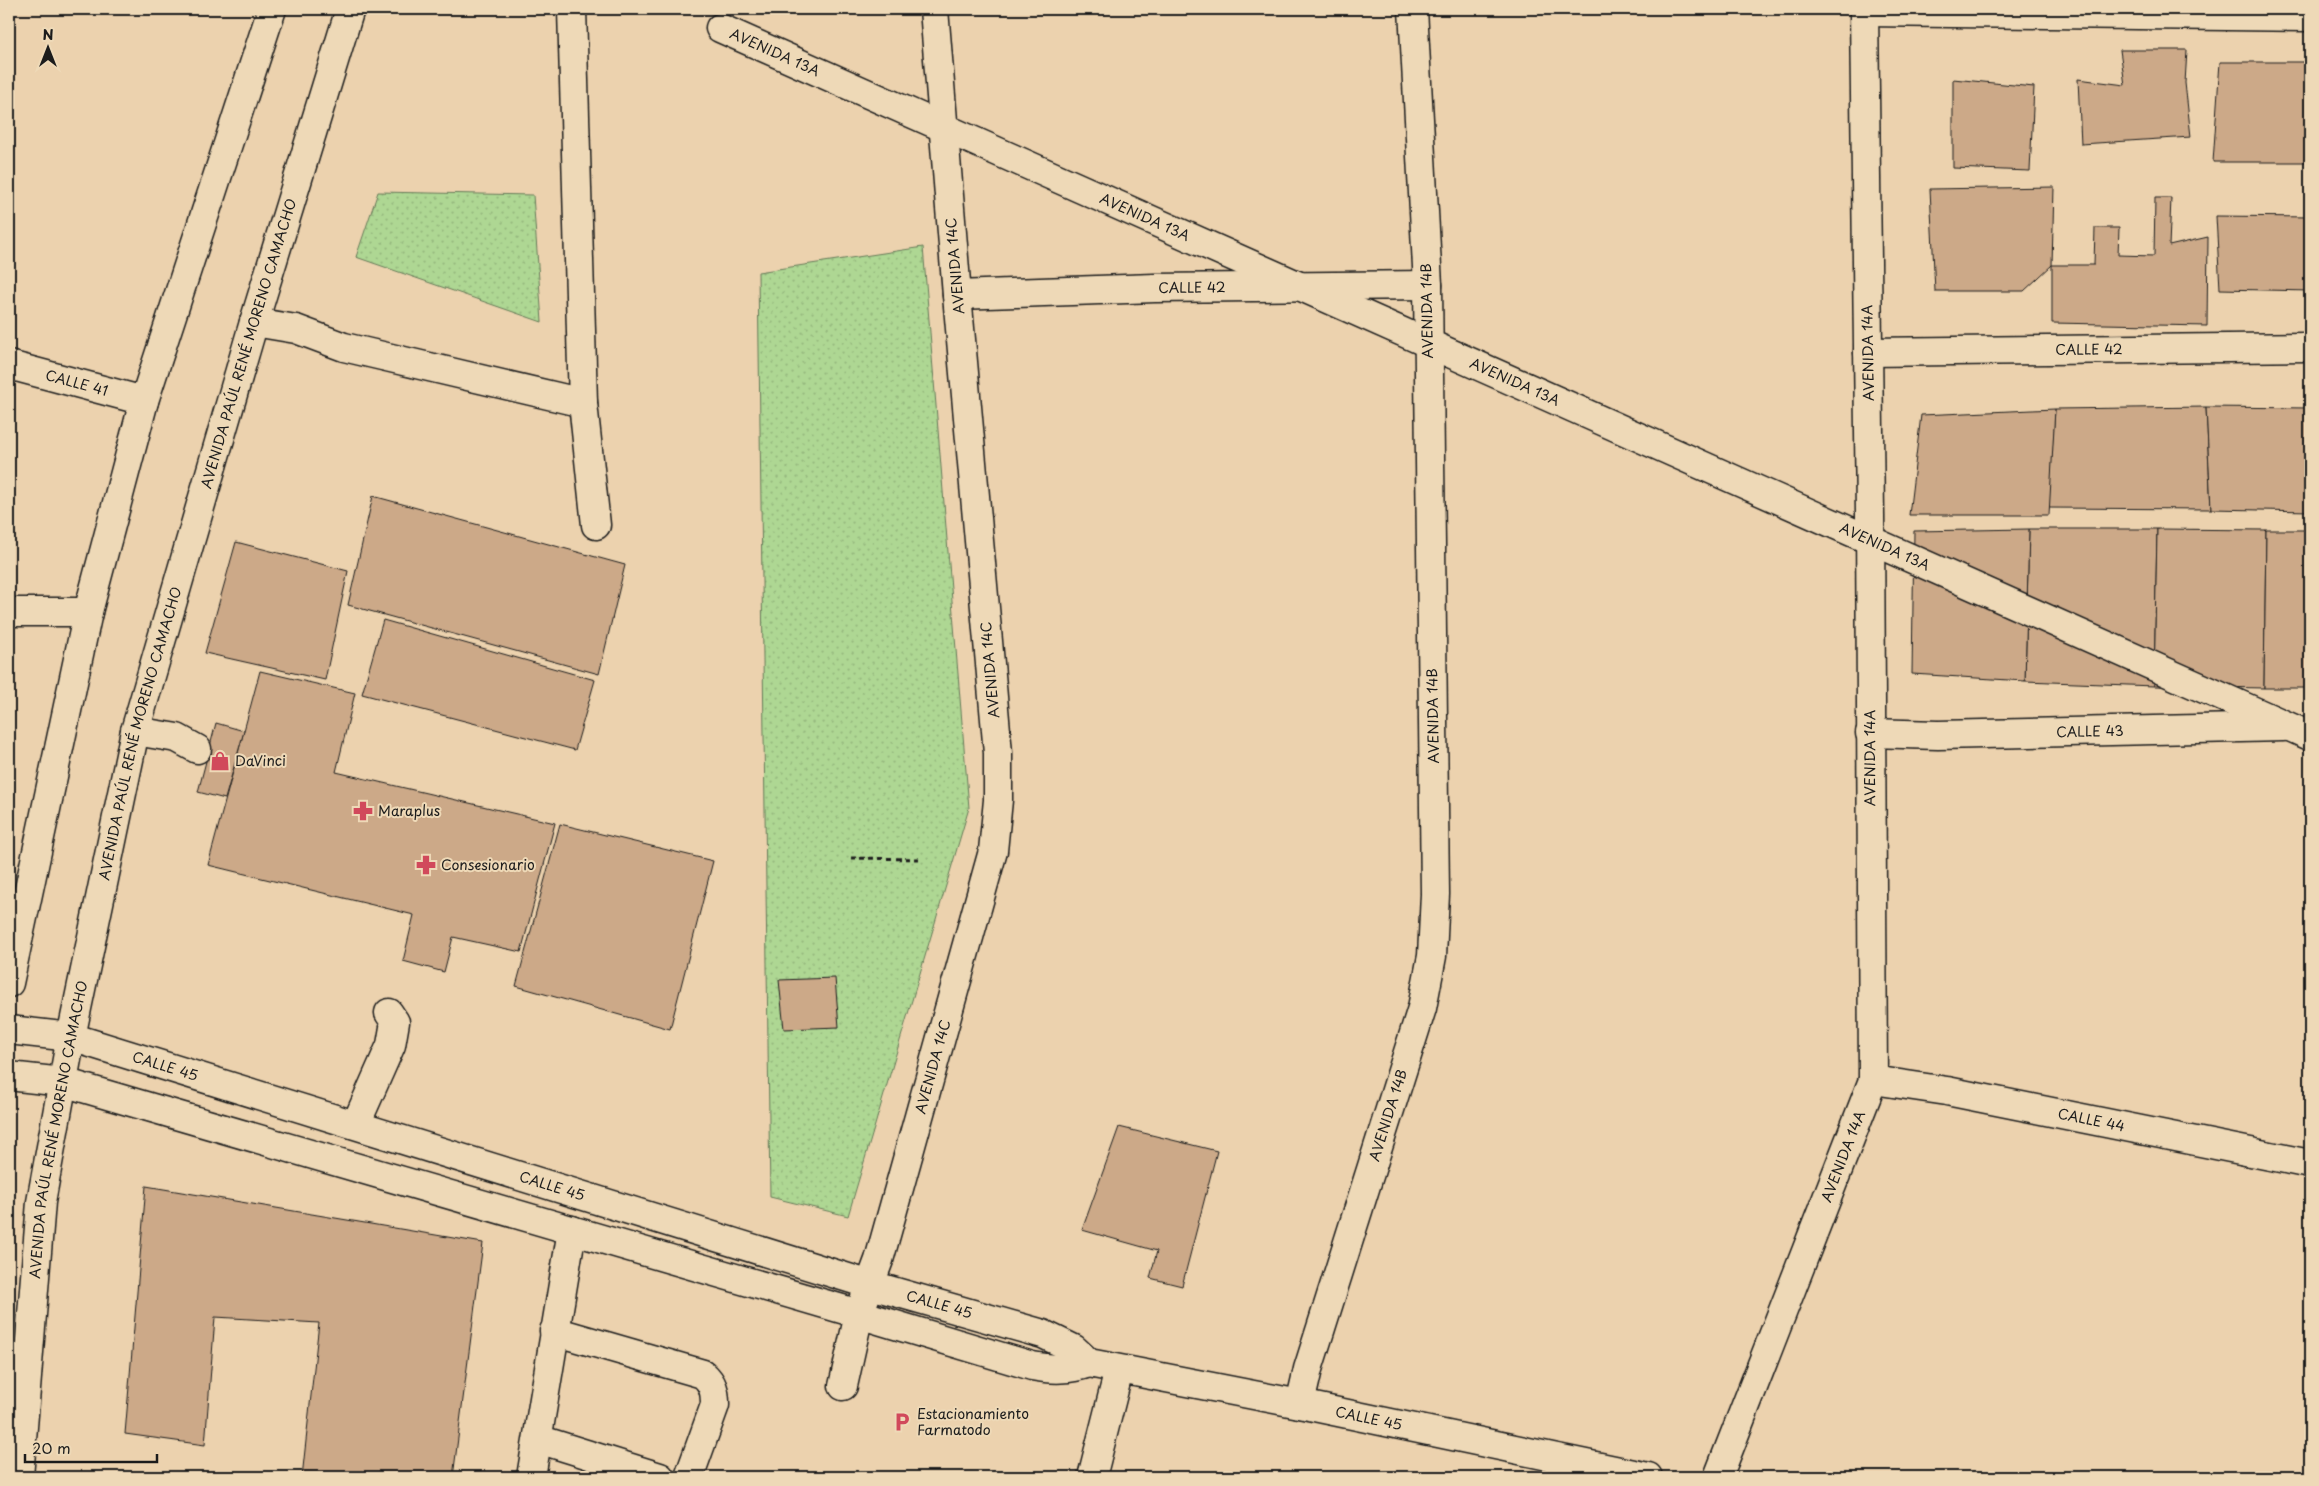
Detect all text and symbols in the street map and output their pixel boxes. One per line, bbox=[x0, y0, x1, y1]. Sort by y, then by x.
north arrow bbox=[22, 22, 72, 72]
street label: AVENIDA 13A bbox=[727, 23, 824, 81]
text: N bbox=[42, 24, 54, 45]
street label: AVENIDA 13A bbox=[1097, 187, 1194, 246]
street label: AVENIDA PAÚL RENÉ MORENO CAMACHO bbox=[195, 196, 301, 491]
street label: AVENIDA 14C bbox=[940, 217, 969, 315]
street label: AVENIDA 14B bbox=[1415, 263, 1438, 359]
street label: CALLE 42 bbox=[1158, 276, 1226, 298]
street label: AVENIDA 14A bbox=[1856, 304, 1879, 401]
street label: CALLE 42 bbox=[2055, 338, 2123, 360]
street label: AVENIDA 13A bbox=[1467, 352, 1564, 411]
street label: CALLE 41 bbox=[43, 364, 110, 401]
street label: AVENIDA 13A bbox=[1837, 517, 1934, 576]
street label: AVENIDA PAÚL RENÉ MORENO CAMACHO bbox=[93, 584, 186, 882]
street label: AVENIDA 14C bbox=[975, 621, 1004, 719]
street label: AVENIDA 14B bbox=[1421, 668, 1444, 764]
street label: AVENIDA 14A bbox=[1859, 709, 1880, 806]
street label: CALLE 43 bbox=[2056, 720, 2124, 742]
shop icon: DaVinci bbox=[209, 750, 231, 772]
place label: DaVinci bbox=[235, 750, 286, 771]
pharmacy icon: Maraplus bbox=[352, 800, 374, 822]
place label: Maraplus bbox=[378, 800, 440, 821]
pharmacy icon: Consesionario bbox=[415, 854, 437, 876]
place label: Consesionario bbox=[441, 854, 535, 875]
street label: AVENIDA PAÚL RENÉ MORENO CAMACHO bbox=[24, 979, 93, 1279]
street label: AVENIDA 14C bbox=[909, 1017, 956, 1116]
street label: CALLE 45 bbox=[130, 1046, 201, 1086]
street label: AVENIDA 14B bbox=[1363, 1066, 1412, 1164]
street label: CALLE 44 bbox=[2056, 1103, 2127, 1137]
street label: AVENIDA 14A bbox=[1815, 1107, 1870, 1205]
street label: CALLE 45 bbox=[517, 1166, 588, 1206]
street label: CALLE 45 bbox=[904, 1285, 975, 1323]
street label: CALLE 45 bbox=[1334, 1401, 1404, 1435]
place label: Estacionamiento Farmatodo bbox=[917, 1403, 1029, 1440]
parking icon: Estacionamiento Farmatodo bbox=[891, 1411, 913, 1433]
scale bar bbox=[25, 1431, 158, 1463]
text: 20 m bbox=[32, 1436, 71, 1459]

